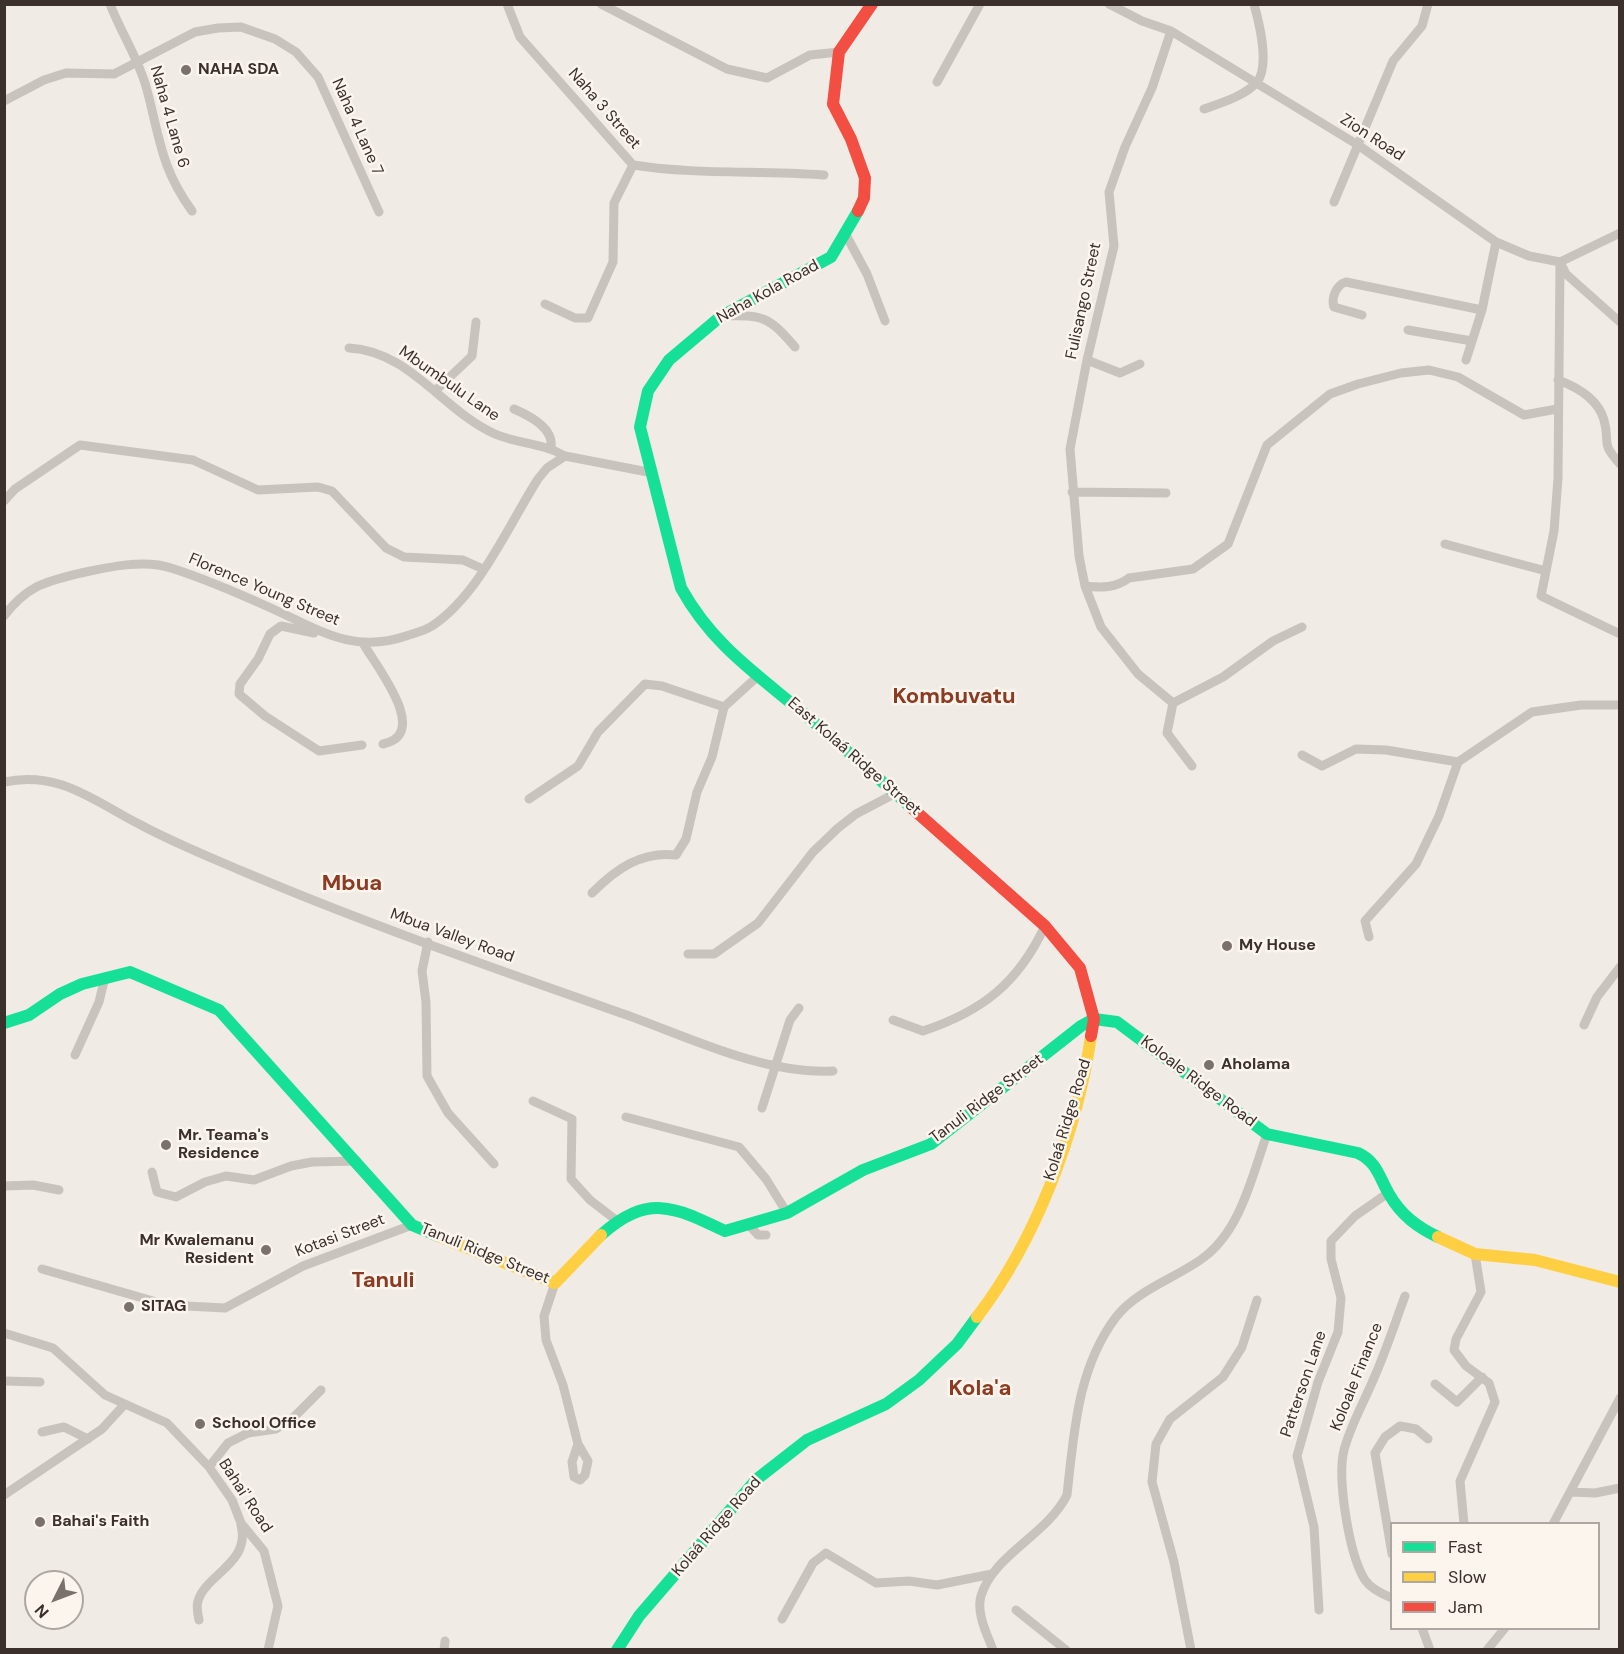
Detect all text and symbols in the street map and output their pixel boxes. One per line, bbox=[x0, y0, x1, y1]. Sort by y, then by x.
place label: NAHA SDA bbox=[198, 60, 279, 80]
marker: NAHA SDA bbox=[179, 63, 193, 77]
street label: Naha 4 Lane 6 bbox=[145, 64, 193, 170]
street label: Naha 3 Street bbox=[564, 65, 644, 153]
street label: Naha 4 Lane 7 bbox=[327, 76, 387, 178]
street label: Zion Road bbox=[1336, 110, 1408, 166]
street label: Fulisango Street bbox=[1062, 241, 1106, 361]
street label: Naha Kola Road bbox=[713, 256, 823, 328]
street label: Mbumbulu Lane bbox=[395, 342, 503, 426]
street label: Florence Young Street bbox=[186, 549, 342, 631]
district label: Kombuvatu bbox=[892, 684, 1016, 710]
street label: East Kolaá Ridge Street bbox=[783, 694, 925, 820]
district label: Mbua bbox=[322, 871, 382, 897]
street label: Mbua Valley Road bbox=[387, 905, 517, 967]
place label: My House bbox=[1239, 936, 1316, 956]
marker: My House bbox=[1220, 939, 1234, 953]
street label: Koloale Ridge Road bbox=[1136, 1032, 1260, 1132]
street label: Tanuli Ridge Street bbox=[926, 1050, 1048, 1148]
place label: Aholama bbox=[1221, 1055, 1290, 1075]
street label: Kolaá Ridge Road bbox=[1040, 1057, 1096, 1183]
marker: Aholama bbox=[1202, 1058, 1216, 1072]
place label: Mr. Teama's Residence bbox=[178, 1126, 269, 1164]
marker: Mr. Teama's Residence bbox=[159, 1138, 173, 1152]
street label: Kotasi Street bbox=[292, 1210, 388, 1262]
street label: Tanuli Ridge Street bbox=[418, 1219, 552, 1289]
place label: Mr Kwalemanu Resident bbox=[139, 1231, 254, 1269]
marker: Mr Kwalemanu Resident bbox=[259, 1243, 273, 1257]
district label: Tanuli bbox=[351, 1268, 415, 1294]
place label: SITAG bbox=[141, 1297, 187, 1317]
marker: SITAG bbox=[122, 1300, 136, 1314]
street label: Koloale Finance bbox=[1327, 1320, 1387, 1434]
street label: Patterson Lane bbox=[1277, 1328, 1331, 1440]
district label: Kola'a bbox=[949, 1376, 1011, 1402]
place label: School Office bbox=[212, 1414, 316, 1434]
marker: School Office bbox=[193, 1417, 207, 1431]
street label: Bahai' Road bbox=[214, 1455, 276, 1537]
street label: Kolaá Ridge Road bbox=[668, 1473, 766, 1581]
place label: Bahai's Faith bbox=[52, 1512, 149, 1532]
marker: Bahai's Faith bbox=[33, 1515, 47, 1529]
legend bbox=[1390, 1522, 1600, 1630]
text: Fast bbox=[1448, 1535, 1483, 1559]
text: Slow bbox=[1448, 1565, 1487, 1589]
north arrow bbox=[24, 1570, 84, 1630]
text: Jam bbox=[1448, 1595, 1483, 1619]
text: N bbox=[30, 1600, 53, 1622]

